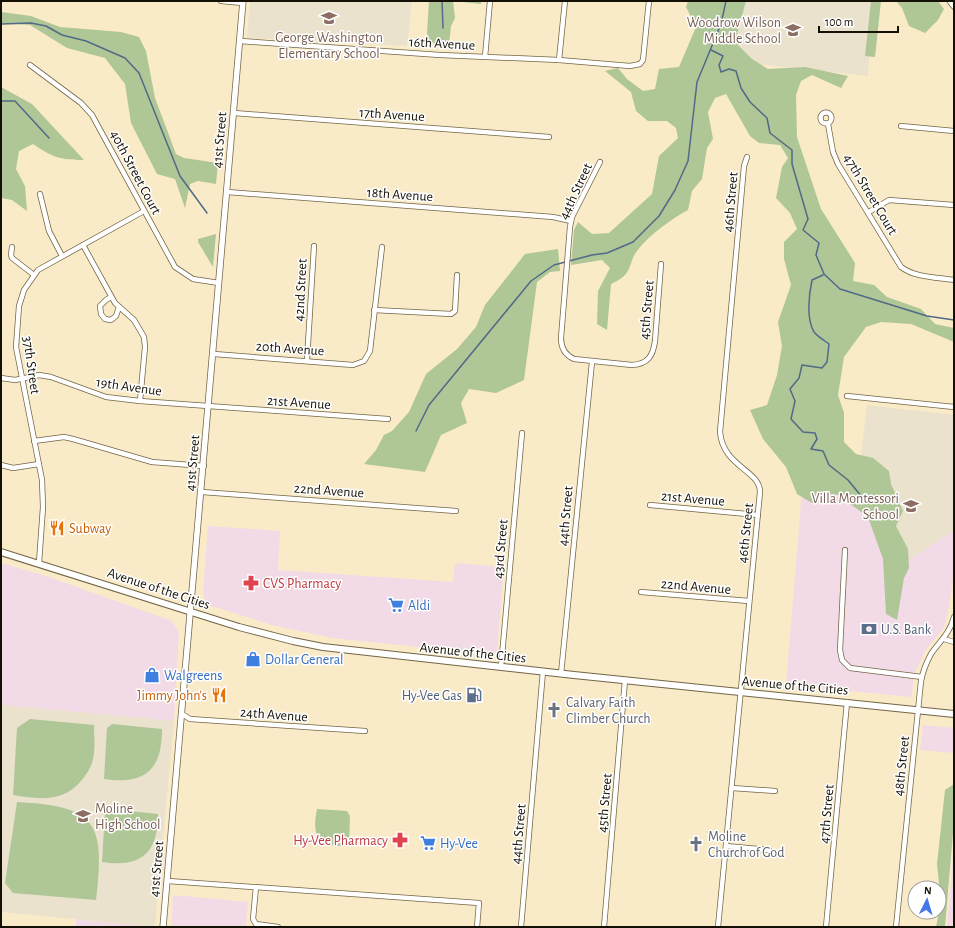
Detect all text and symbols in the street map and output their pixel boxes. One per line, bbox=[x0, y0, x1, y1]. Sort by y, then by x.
scale bar bbox=[819, 8, 898, 34]
school or university icon: George Washington Elementary School bbox=[320, 9, 338, 27]
place label: Woodrow Wilson Middle School bbox=[687, 16, 781, 46]
text: 100 m bbox=[825, 16, 853, 28]
school or university icon: Woodrow Wilson Middle School bbox=[784, 21, 802, 39]
place label: George Washington Elementary School bbox=[275, 31, 383, 61]
street label: 16th Avenue bbox=[408, 35, 475, 53]
street label: 17th Avenue bbox=[359, 106, 425, 124]
street label: 41st Street bbox=[211, 111, 229, 169]
street label: 40th Street Court bbox=[107, 128, 163, 217]
street label: 47th Street Court bbox=[841, 152, 900, 238]
street label: 44th Street bbox=[557, 161, 595, 222]
street label: 46th Street bbox=[721, 171, 741, 233]
street label: 18th Avenue bbox=[366, 186, 434, 204]
street label: 42nd Street bbox=[292, 258, 310, 322]
street label: 45th Street bbox=[637, 279, 657, 340]
street label: 37th Street bbox=[20, 335, 42, 396]
street label: 20th Avenue bbox=[255, 340, 325, 358]
street label: 19th Avenue bbox=[95, 375, 163, 399]
street label: 21st Avenue bbox=[267, 394, 331, 412]
street label: 41st Street bbox=[184, 434, 202, 492]
street label: 22nd Avenue bbox=[293, 482, 365, 500]
street label: 44th Street bbox=[556, 485, 576, 547]
street label: 21st Avenue bbox=[660, 489, 725, 509]
place label: Villa Montessori School bbox=[812, 492, 899, 522]
school or university icon: Villa Montessori School bbox=[902, 497, 920, 515]
street label: 46th Street bbox=[736, 502, 756, 564]
street label: 43rd Street bbox=[491, 518, 511, 579]
restaurant icon: Subway bbox=[48, 519, 66, 537]
place label: Subway bbox=[69, 522, 111, 536]
street label: Avenue of the Cities bbox=[106, 566, 212, 612]
pharmacy icon: CVS Pharmacy bbox=[242, 574, 260, 592]
place label: CVS Pharmacy bbox=[263, 577, 341, 591]
street label: 22nd Avenue bbox=[660, 577, 732, 597]
supermarket icon: Aldi bbox=[387, 596, 405, 614]
place label: Aldi bbox=[408, 599, 430, 613]
bank icon: U.S. Bank bbox=[860, 620, 878, 638]
place label: U.S. Bank bbox=[881, 623, 932, 637]
street label: Avenue of the Cities bbox=[419, 640, 527, 666]
shop icon: Dollar General bbox=[244, 650, 262, 668]
place label: Dollar General bbox=[265, 653, 344, 667]
shop icon: Walgreens bbox=[143, 666, 161, 684]
place label: Walgreens bbox=[164, 669, 222, 683]
street label: Avenue of the Cities bbox=[741, 674, 849, 698]
restaurant icon: Jimmy John's bbox=[210, 686, 228, 704]
fuel station icon: Hy-Vee Gas bbox=[465, 686, 483, 704]
place label: Jimmy John's bbox=[137, 689, 207, 703]
place label: Hy-Vee Gas bbox=[402, 689, 462, 703]
place label: Calvary Faith Climber Church bbox=[566, 696, 651, 726]
church icon: Calvary Faith Climber Church bbox=[545, 701, 563, 719]
street label: 24th Avenue bbox=[240, 706, 308, 724]
street label: 48th Street bbox=[892, 735, 912, 797]
street label: 45th Street bbox=[595, 772, 615, 833]
street label: 47th Street bbox=[817, 783, 837, 844]
place label: Moline High School bbox=[95, 802, 161, 832]
street label: 44th Street bbox=[509, 803, 529, 865]
school or university icon: Moline High School bbox=[74, 807, 92, 825]
place label: Moline Church of God bbox=[708, 830, 784, 860]
pharmacy icon: Hy-Vee Pharmacy bbox=[391, 831, 409, 849]
place label: Hy-Vee Pharmacy bbox=[293, 834, 388, 848]
supermarket icon: Hy-Vee bbox=[419, 834, 437, 852]
church icon: Moline Church of God bbox=[687, 835, 705, 853]
place label: Hy-Vee bbox=[440, 837, 478, 851]
street label: 41st Street bbox=[148, 840, 166, 898]
north arrow bbox=[907, 880, 947, 920]
text: N bbox=[924, 885, 932, 896]

